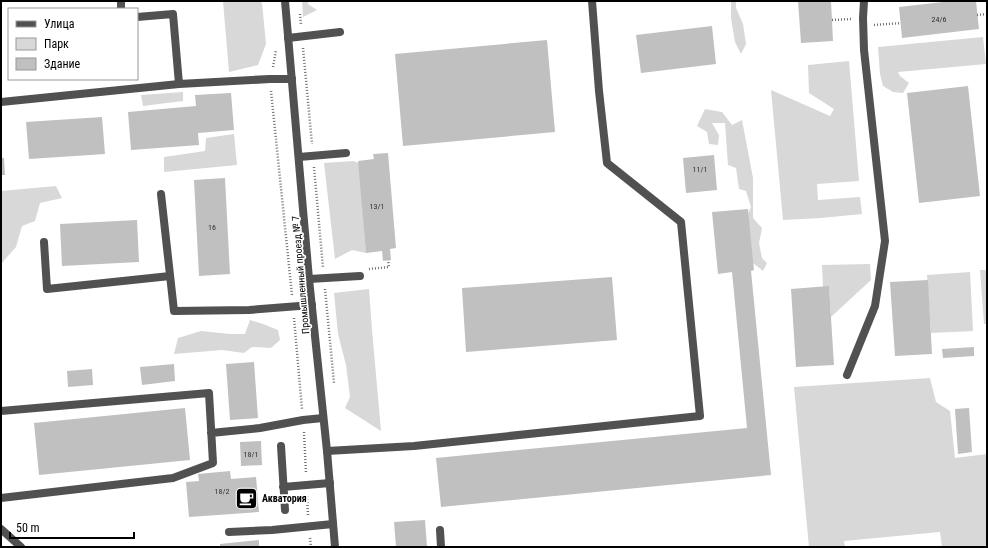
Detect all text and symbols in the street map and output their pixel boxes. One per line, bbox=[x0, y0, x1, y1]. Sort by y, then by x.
legend bbox=[8, 8, 138, 80]
house number: 24/6 bbox=[932, 15, 946, 24]
text: Улица bbox=[44, 17, 75, 31]
text: Парк bbox=[44, 37, 69, 51]
text: Здание bbox=[44, 57, 81, 71]
house number: 11/1 bbox=[693, 165, 707, 174]
house number: 13/1 bbox=[370, 202, 384, 211]
street label: Промышленный проезд № 7 bbox=[290, 215, 311, 334]
house number: 16 bbox=[208, 223, 216, 232]
house number: 18/1 bbox=[244, 450, 258, 459]
cafe icon: Акватория bbox=[234, 485, 260, 511]
house number: 18/2 bbox=[215, 487, 229, 496]
place label: Акватория bbox=[262, 493, 307, 504]
scale bar bbox=[10, 514, 134, 540]
text: 50 m bbox=[16, 521, 40, 535]

